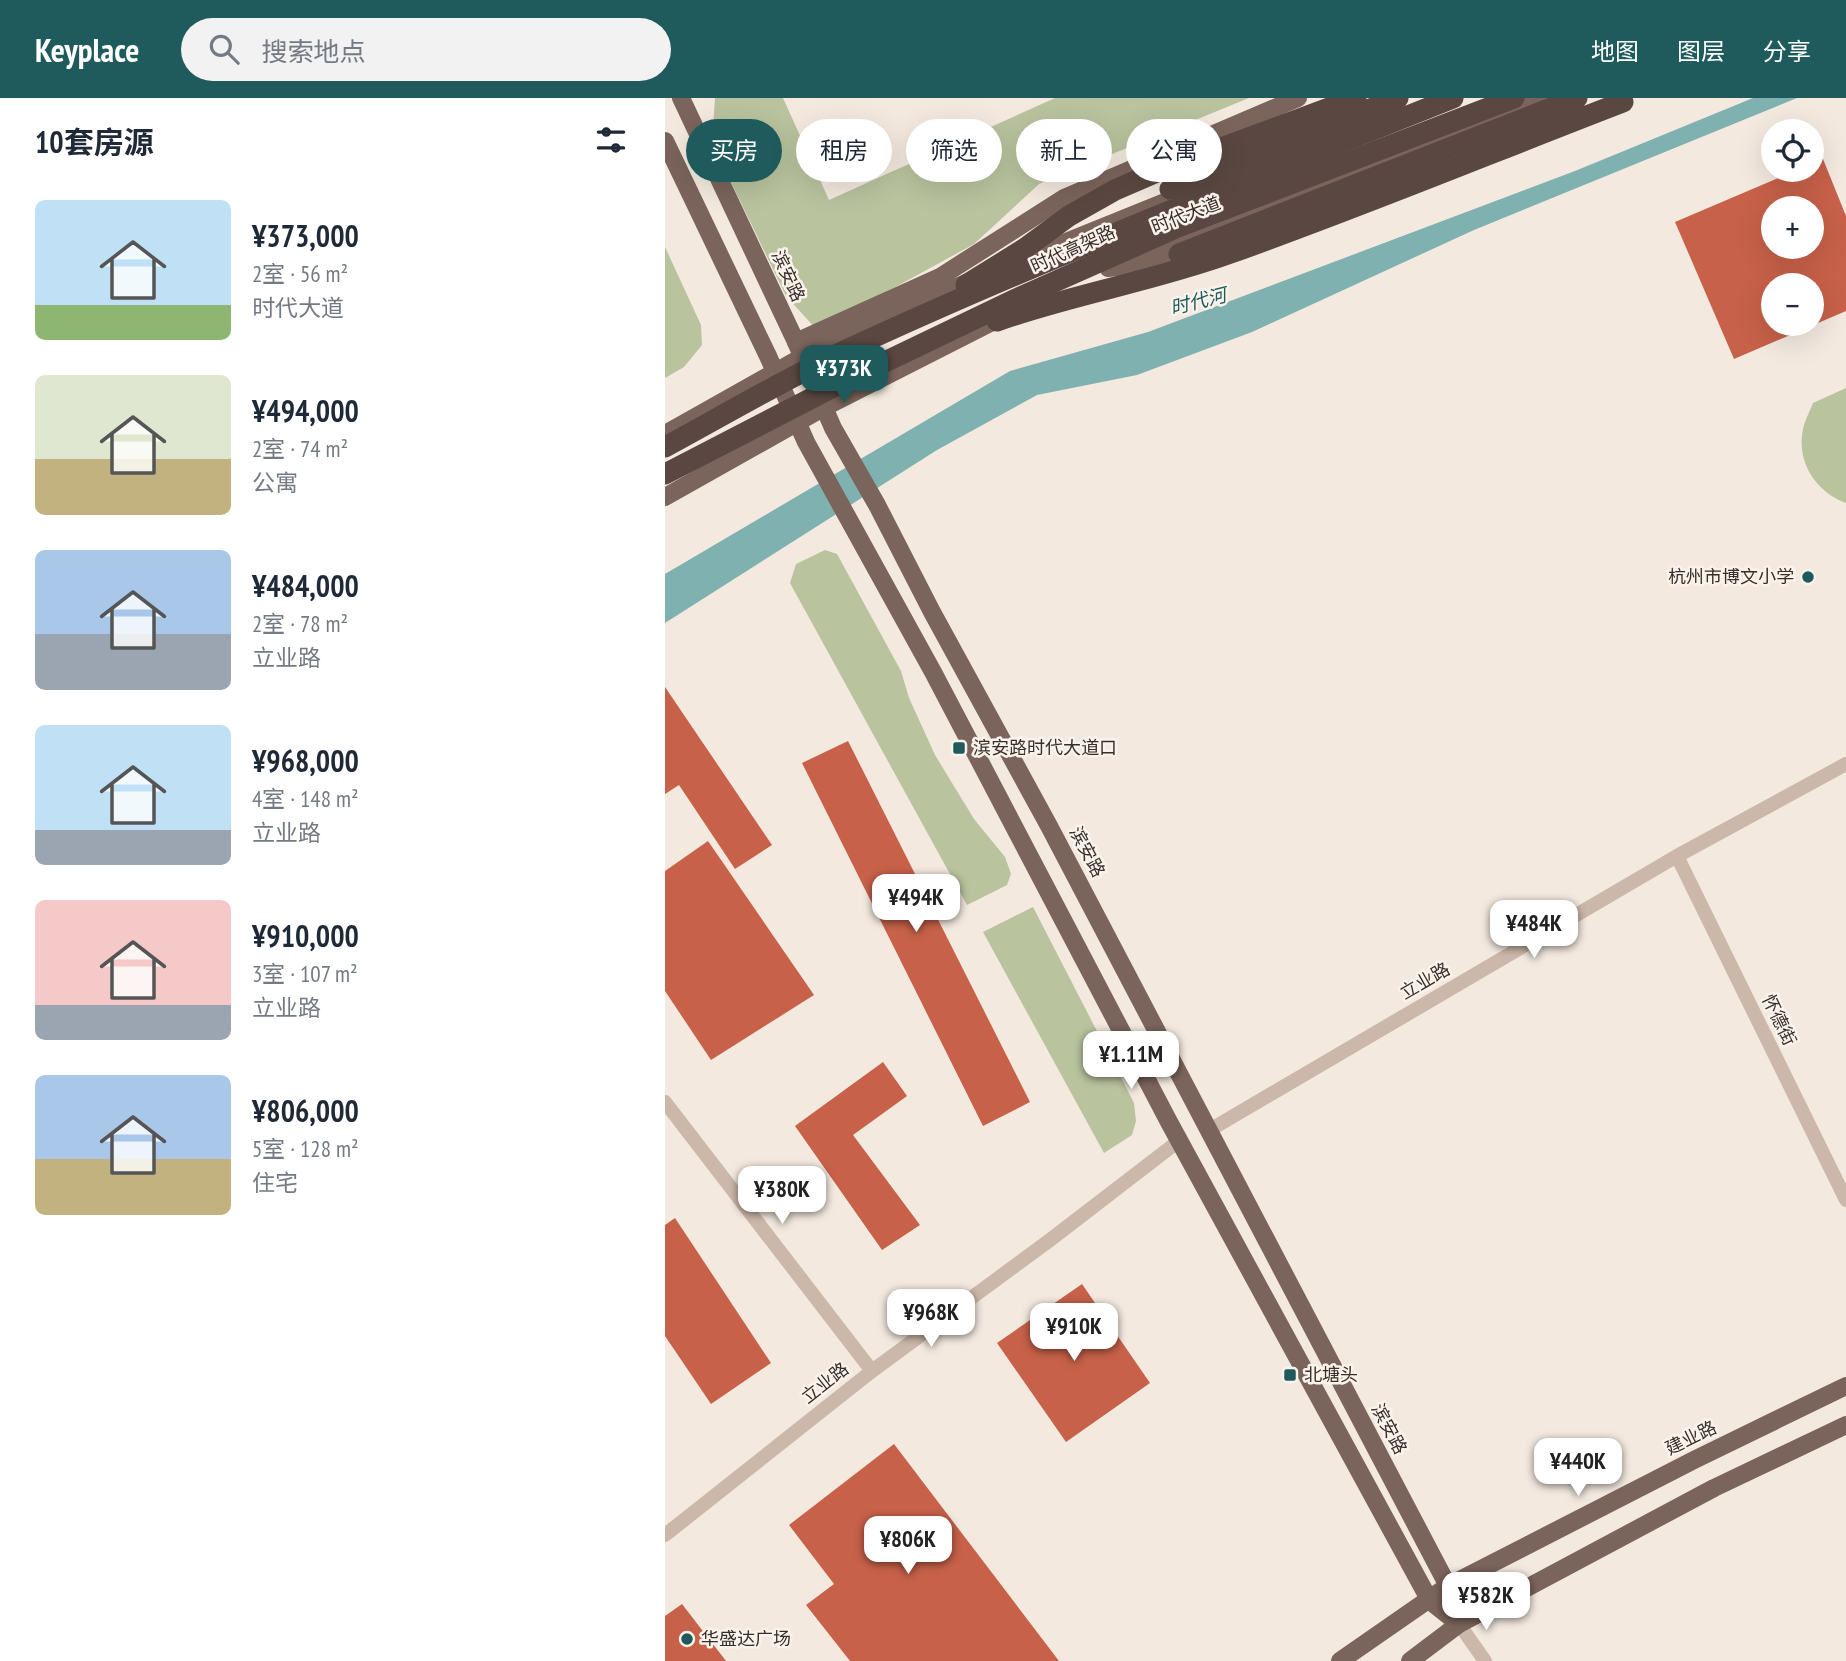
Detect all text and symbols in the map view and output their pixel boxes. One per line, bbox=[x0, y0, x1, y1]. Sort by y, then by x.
search box bbox=[181, 18, 671, 81]
text: Keyplace bbox=[35, 28, 139, 71]
icon: search bbox=[205, 30, 243, 68]
text: 搜索地点 bbox=[261, 35, 365, 68]
text: 地图 bbox=[1591, 36, 1639, 67]
text: 图层 bbox=[1677, 36, 1725, 67]
text: 分享 bbox=[1763, 36, 1811, 67]
chip: 买房 bbox=[686, 119, 782, 182]
chip: 租房 bbox=[796, 119, 892, 182]
chip: 筛选 bbox=[906, 119, 1002, 182]
chip: 新上 bbox=[1016, 119, 1112, 182]
chip: 公寓 bbox=[1126, 119, 1222, 182]
map controls bbox=[1761, 119, 1824, 336]
button: locate bbox=[1761, 119, 1824, 182]
icon: filters bbox=[592, 121, 630, 159]
text: 10套房源 bbox=[35, 122, 154, 161]
street label: 时代大道 bbox=[1148, 191, 1224, 238]
button: + bbox=[1761, 196, 1824, 259]
text: ¥373,000 bbox=[252, 216, 359, 255]
street label: 时代高架路 bbox=[1027, 220, 1119, 277]
icon: home bbox=[91, 228, 175, 312]
street label: 滨安路 bbox=[767, 246, 810, 305]
text: 2室 · 56 m² bbox=[252, 259, 348, 288]
button: − bbox=[1761, 273, 1824, 336]
water label: 时代河 bbox=[1167, 281, 1232, 320]
text: 时代大道 bbox=[252, 293, 344, 322]
pin: ¥373K bbox=[795, 345, 893, 405]
text: ¥373K bbox=[816, 353, 872, 382]
text: ¥494,000 bbox=[252, 391, 359, 430]
icon: home bbox=[91, 403, 175, 487]
text: 2室 · 74 m² bbox=[252, 434, 348, 463]
text: 公寓 bbox=[252, 468, 298, 497]
place label: 杭州市博文小学 bbox=[1668, 565, 1794, 588]
text: ¥484,000 bbox=[252, 566, 359, 605]
marker: 杭州市博文小学 bbox=[1800, 569, 1816, 585]
icon: home bbox=[91, 578, 175, 662]
text: 2室 · 78 m² bbox=[252, 609, 348, 638]
text: 立业路 bbox=[252, 643, 321, 672]
place label: 滨安路时代大道口 bbox=[973, 736, 1117, 759]
marker: 滨安路时代大道口 bbox=[951, 740, 967, 756]
text: ¥968,000 bbox=[252, 741, 359, 780]
icon: home bbox=[91, 753, 175, 837]
text: 4室 · 148 m² bbox=[252, 784, 359, 813]
text: 立业路 bbox=[252, 818, 321, 847]
street label: 滨安路 bbox=[1065, 823, 1110, 881]
pin: ¥494K bbox=[867, 874, 965, 934]
text: ¥494K bbox=[888, 882, 944, 911]
pin: ¥484K bbox=[1485, 900, 1583, 960]
text: ¥484K bbox=[1506, 908, 1562, 937]
text: ¥910,000 bbox=[252, 916, 359, 955]
icon: home bbox=[91, 928, 175, 1012]
street label: 立业路 bbox=[1396, 957, 1454, 1004]
text: 3室 · 107 m² bbox=[252, 959, 358, 988]
street label: 怀德街 bbox=[1757, 990, 1802, 1049]
text: 立业路 bbox=[252, 993, 321, 1022]
pin: ¥1.11M bbox=[1074, 1032, 1188, 1091]
text: ¥1.11M bbox=[1099, 1039, 1163, 1068]
text: ¥806,000 bbox=[252, 1091, 359, 1130]
icon: home bbox=[91, 1103, 175, 1187]
text: 5室 · 128 m² bbox=[252, 1134, 359, 1163]
pin: ¥380K bbox=[733, 1166, 831, 1226]
text: 住宅 bbox=[252, 1168, 298, 1197]
text: ¥380K bbox=[754, 1174, 810, 1203]
pin: ¥968K bbox=[882, 1290, 980, 1349]
text: ¥968K bbox=[903, 1297, 959, 1326]
pin: ¥910K bbox=[1025, 1304, 1123, 1363]
text: ¥910K bbox=[1046, 1311, 1102, 1340]
street label: 立业路 bbox=[796, 1357, 853, 1408]
place label: 北塘头 bbox=[1304, 1363, 1358, 1386]
marker: 北塘头 bbox=[1282, 1367, 1298, 1383]
street label: 滨安路 bbox=[1367, 1400, 1412, 1458]
street label: 建业路 bbox=[1661, 1415, 1720, 1460]
pin: ¥440K bbox=[1529, 1438, 1627, 1498]
text: ¥440K bbox=[1550, 1446, 1606, 1475]
pin: ¥806K bbox=[859, 1516, 957, 1576]
text: ¥806K bbox=[880, 1524, 936, 1553]
pin: ¥582K bbox=[1437, 1572, 1535, 1632]
text: ¥582K bbox=[1458, 1580, 1514, 1609]
place label: 华盛达广场 bbox=[701, 1627, 791, 1650]
marker: 华盛达广场 bbox=[679, 1631, 695, 1647]

